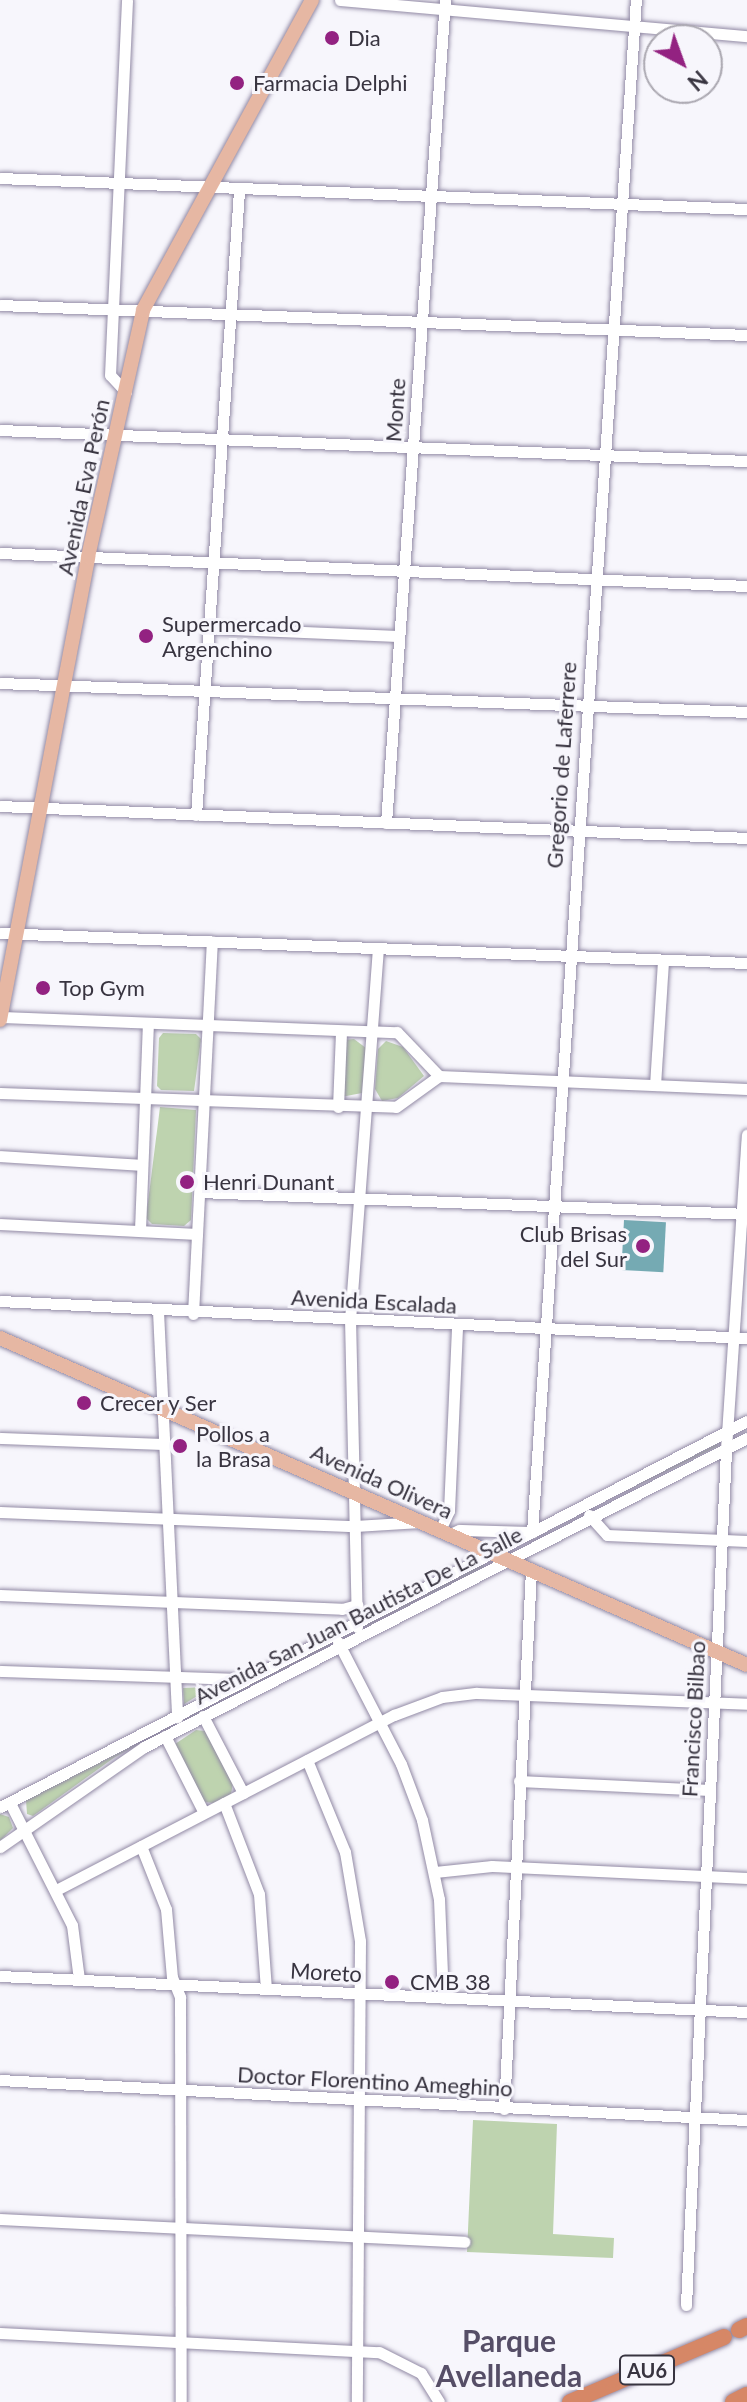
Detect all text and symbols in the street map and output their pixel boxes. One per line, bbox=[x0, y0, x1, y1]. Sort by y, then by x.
north arrow bbox=[643, 24, 723, 104]
place label: Dia bbox=[348, 25, 381, 51]
marker: Dia bbox=[323, 29, 341, 47]
text: N bbox=[683, 65, 713, 97]
place label: Farmacia Delphi bbox=[253, 70, 407, 96]
marker: Farmacia Delphi bbox=[228, 74, 246, 92]
street label: Monte bbox=[380, 377, 410, 443]
street label: Avenida Eva Perón bbox=[51, 396, 115, 578]
place label: Supermercado Argenchino bbox=[162, 610, 301, 662]
marker: Supermercado Argenchino bbox=[137, 627, 155, 645]
street label: Gregorio de Laferrere bbox=[541, 661, 581, 869]
place label: Top Gym bbox=[59, 975, 145, 1001]
marker: Top Gym bbox=[34, 979, 52, 997]
place label: Henri Dunant bbox=[203, 1169, 334, 1195]
marker: Henri Dunant bbox=[178, 1173, 196, 1191]
place label: Club Brisas del Sur bbox=[520, 1220, 627, 1272]
marker: Club Brisas del Sur bbox=[634, 1237, 652, 1255]
street label: Avenida Escalada bbox=[290, 1283, 458, 1319]
place label: Crecer y Ser bbox=[100, 1390, 218, 1416]
marker: Crecer y Ser bbox=[75, 1394, 93, 1412]
place label: Pollos a la Brasa bbox=[196, 1420, 271, 1472]
marker: Pollos a la Brasa bbox=[171, 1437, 189, 1455]
street label: Avenida Olivera bbox=[307, 1438, 457, 1524]
street label: Avenida San Juan Bautista De La Salle bbox=[189, 1520, 527, 1710]
street label: Francisco Bilbao bbox=[676, 1640, 710, 1798]
street label: Moreto bbox=[289, 1957, 363, 1987]
place label: CMB 38 bbox=[410, 1969, 490, 1995]
marker: CMB 38 bbox=[381, 1971, 403, 1993]
street label: Doctor Florentino Ameghino bbox=[236, 2061, 514, 2101]
district label: Parque Avellaneda bbox=[436, 2322, 582, 2392]
road number: AU6 bbox=[619, 2354, 675, 2386]

